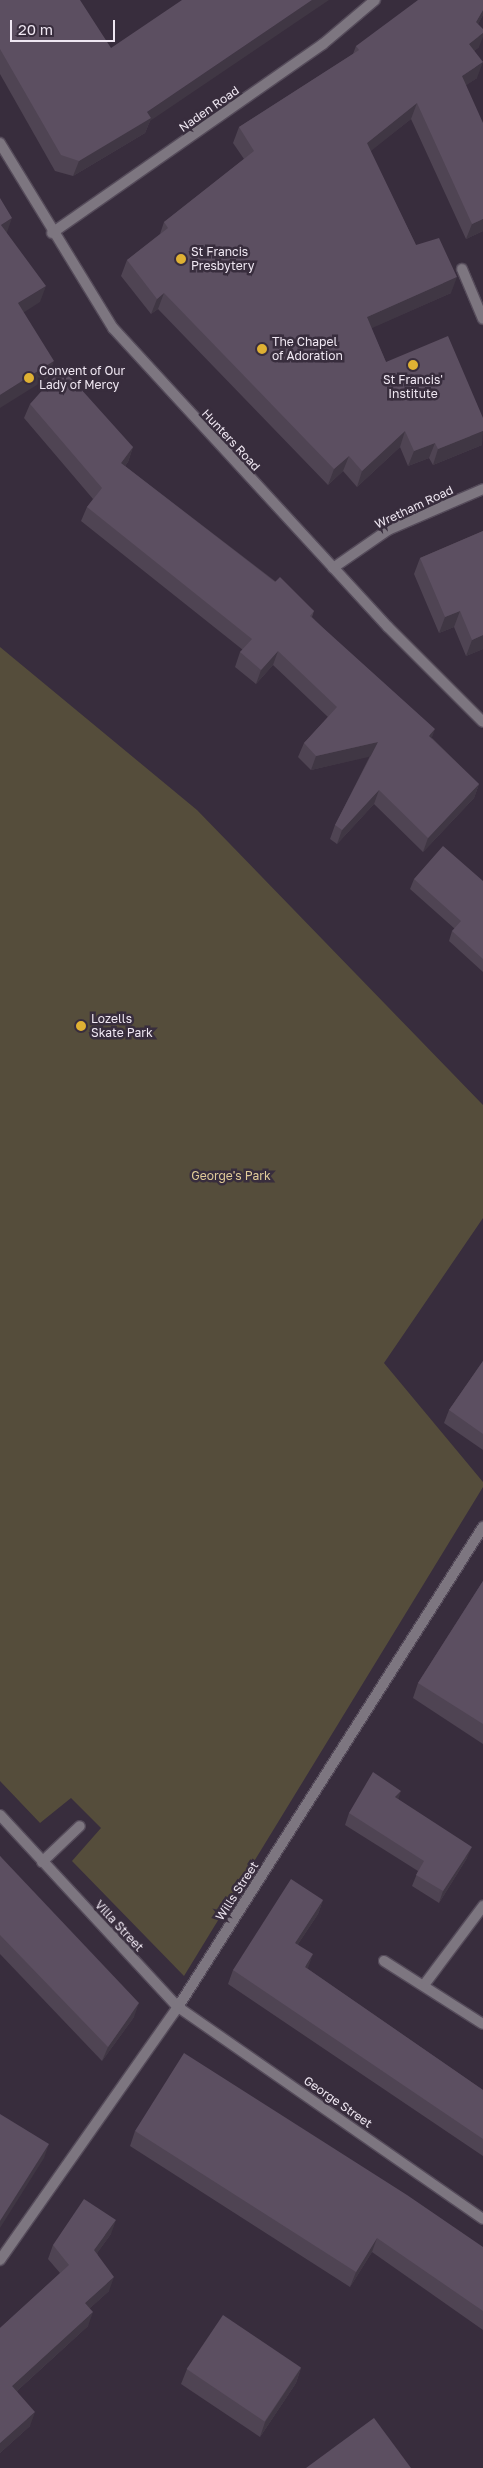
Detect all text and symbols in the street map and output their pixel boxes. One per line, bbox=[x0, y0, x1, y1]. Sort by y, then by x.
scale bar bbox=[12, 10, 118, 42]
text: 20 m bbox=[18, 20, 53, 38]
street label: Naden Road bbox=[176, 83, 242, 135]
place label: St Francis Presbytery bbox=[191, 245, 254, 273]
marker: St Francis Presbytery bbox=[175, 253, 187, 265]
place label: The Chapel of Adoration bbox=[272, 335, 343, 363]
marker: The Chapel of Adoration bbox=[256, 343, 268, 355]
marker: St Francis' Institute bbox=[407, 359, 419, 371]
place label: Convent of Our Lady of Mercy bbox=[39, 364, 125, 392]
marker: Convent of Our Lady of Mercy bbox=[23, 372, 35, 384]
place label: St Francis' Institute bbox=[383, 373, 443, 401]
street label: Hunters Road bbox=[199, 406, 263, 474]
street label: Wretham Road bbox=[373, 483, 455, 531]
place label: Lozells Skate Park bbox=[91, 1012, 153, 1040]
marker: Lozells Skate Park bbox=[75, 1020, 87, 1032]
park label: George's Park bbox=[191, 1169, 271, 1183]
street label: Wills Street bbox=[213, 1859, 261, 1923]
street label: Villa Street bbox=[92, 1898, 146, 1954]
street label: George Street bbox=[301, 2073, 375, 2131]

